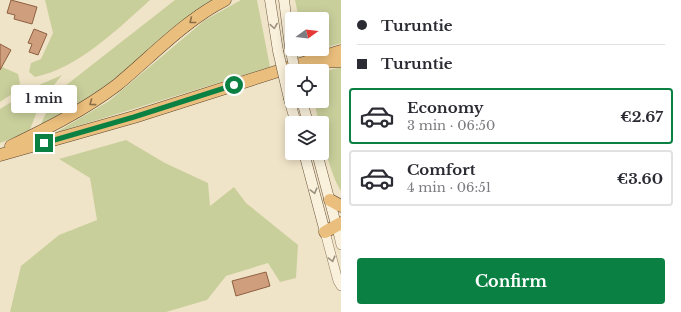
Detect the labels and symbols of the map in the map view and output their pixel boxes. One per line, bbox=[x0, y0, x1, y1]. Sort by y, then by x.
north arrow bbox=[285, 12, 329, 56]
one-way arrow bbox=[190, 16, 197, 23]
one-way arrow bbox=[269, 23, 278, 29]
route start bbox=[225, 76, 243, 94]
callout: 1 min bbox=[11, 85, 77, 113]
one-way arrow bbox=[89, 98, 96, 105]
route end bbox=[35, 134, 53, 152]
one-way arrow bbox=[309, 187, 318, 194]
one-way arrow bbox=[328, 256, 336, 263]

